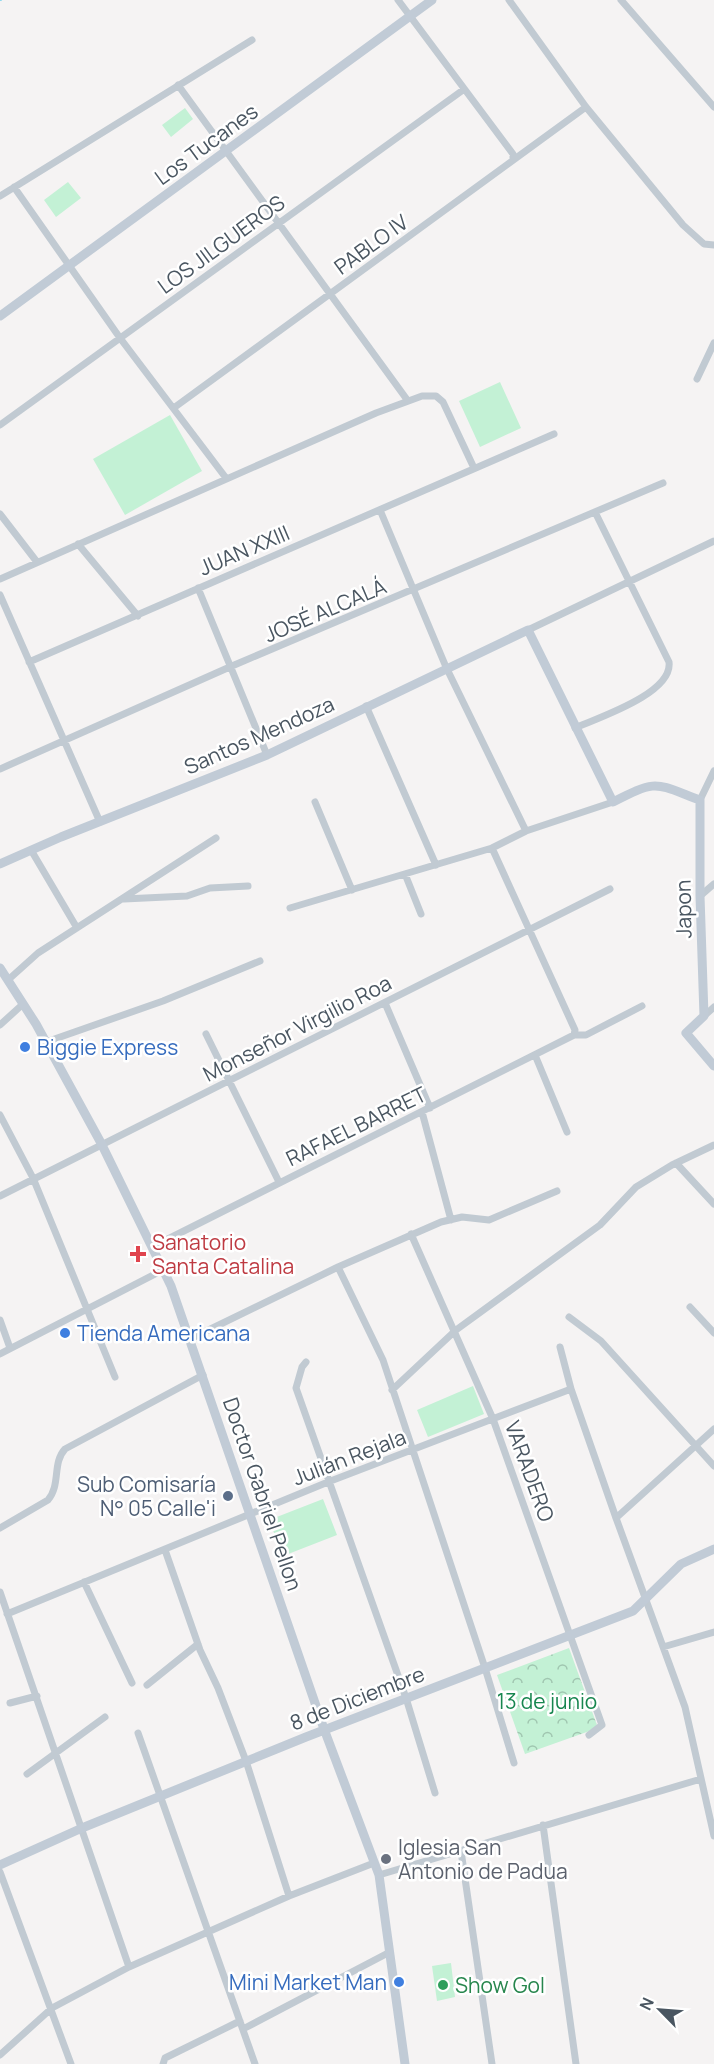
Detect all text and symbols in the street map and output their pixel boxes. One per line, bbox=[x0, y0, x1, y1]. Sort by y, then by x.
street label: Los Tucanes bbox=[149, 97, 263, 191]
street label: LOS JILGUEROS bbox=[152, 188, 290, 300]
street label: PABLO IV bbox=[328, 207, 414, 280]
street label: JUAN XXIII bbox=[194, 518, 294, 582]
street label: JOSÉ ALCALÁ bbox=[260, 572, 390, 648]
street label: Santos Mendoza bbox=[180, 689, 338, 781]
street label: Japon bbox=[668, 879, 698, 939]
street label: Monseñor Virgilio Roa bbox=[198, 968, 396, 1088]
place label: Biggie Express bbox=[37, 1033, 178, 1061]
marker: Biggie Express bbox=[18, 1040, 32, 1054]
street label: RAFAEL BARRET bbox=[281, 1080, 431, 1172]
place label: Sanatorio Santa Catalina bbox=[152, 1228, 294, 1280]
marker: Sanatorio Santa Catalina bbox=[129, 1245, 147, 1263]
place label: Tienda Americana bbox=[77, 1319, 250, 1347]
marker: Tienda Americana bbox=[58, 1326, 72, 1340]
street label: Doctor Gabriel Pellon bbox=[217, 1394, 309, 1594]
street label: VARADERO bbox=[499, 1417, 561, 1525]
street label: Julián Rejala bbox=[288, 1423, 410, 1491]
place label: Sub Comisaría N° 05 Calle'i bbox=[77, 1470, 216, 1522]
marker: Sub Comisaría N° 05 Calle'i bbox=[221, 1489, 235, 1503]
street label: 8 de Diciembre bbox=[286, 1659, 428, 1737]
park label: 13 de junio bbox=[497, 1687, 597, 1715]
place label: Iglesia San Antonio de Padua bbox=[398, 1833, 568, 1885]
marker: Iglesia San Antonio de Padua bbox=[379, 1852, 393, 1866]
place label: Mini Market Man bbox=[229, 1968, 387, 1996]
place label: Show Gol bbox=[455, 1971, 545, 1999]
marker: Mini Market Man bbox=[392, 1975, 406, 1989]
marker: Show Gol bbox=[436, 1978, 450, 1992]
north arrow bbox=[630, 1980, 690, 2040]
text: N bbox=[634, 1994, 659, 2014]

